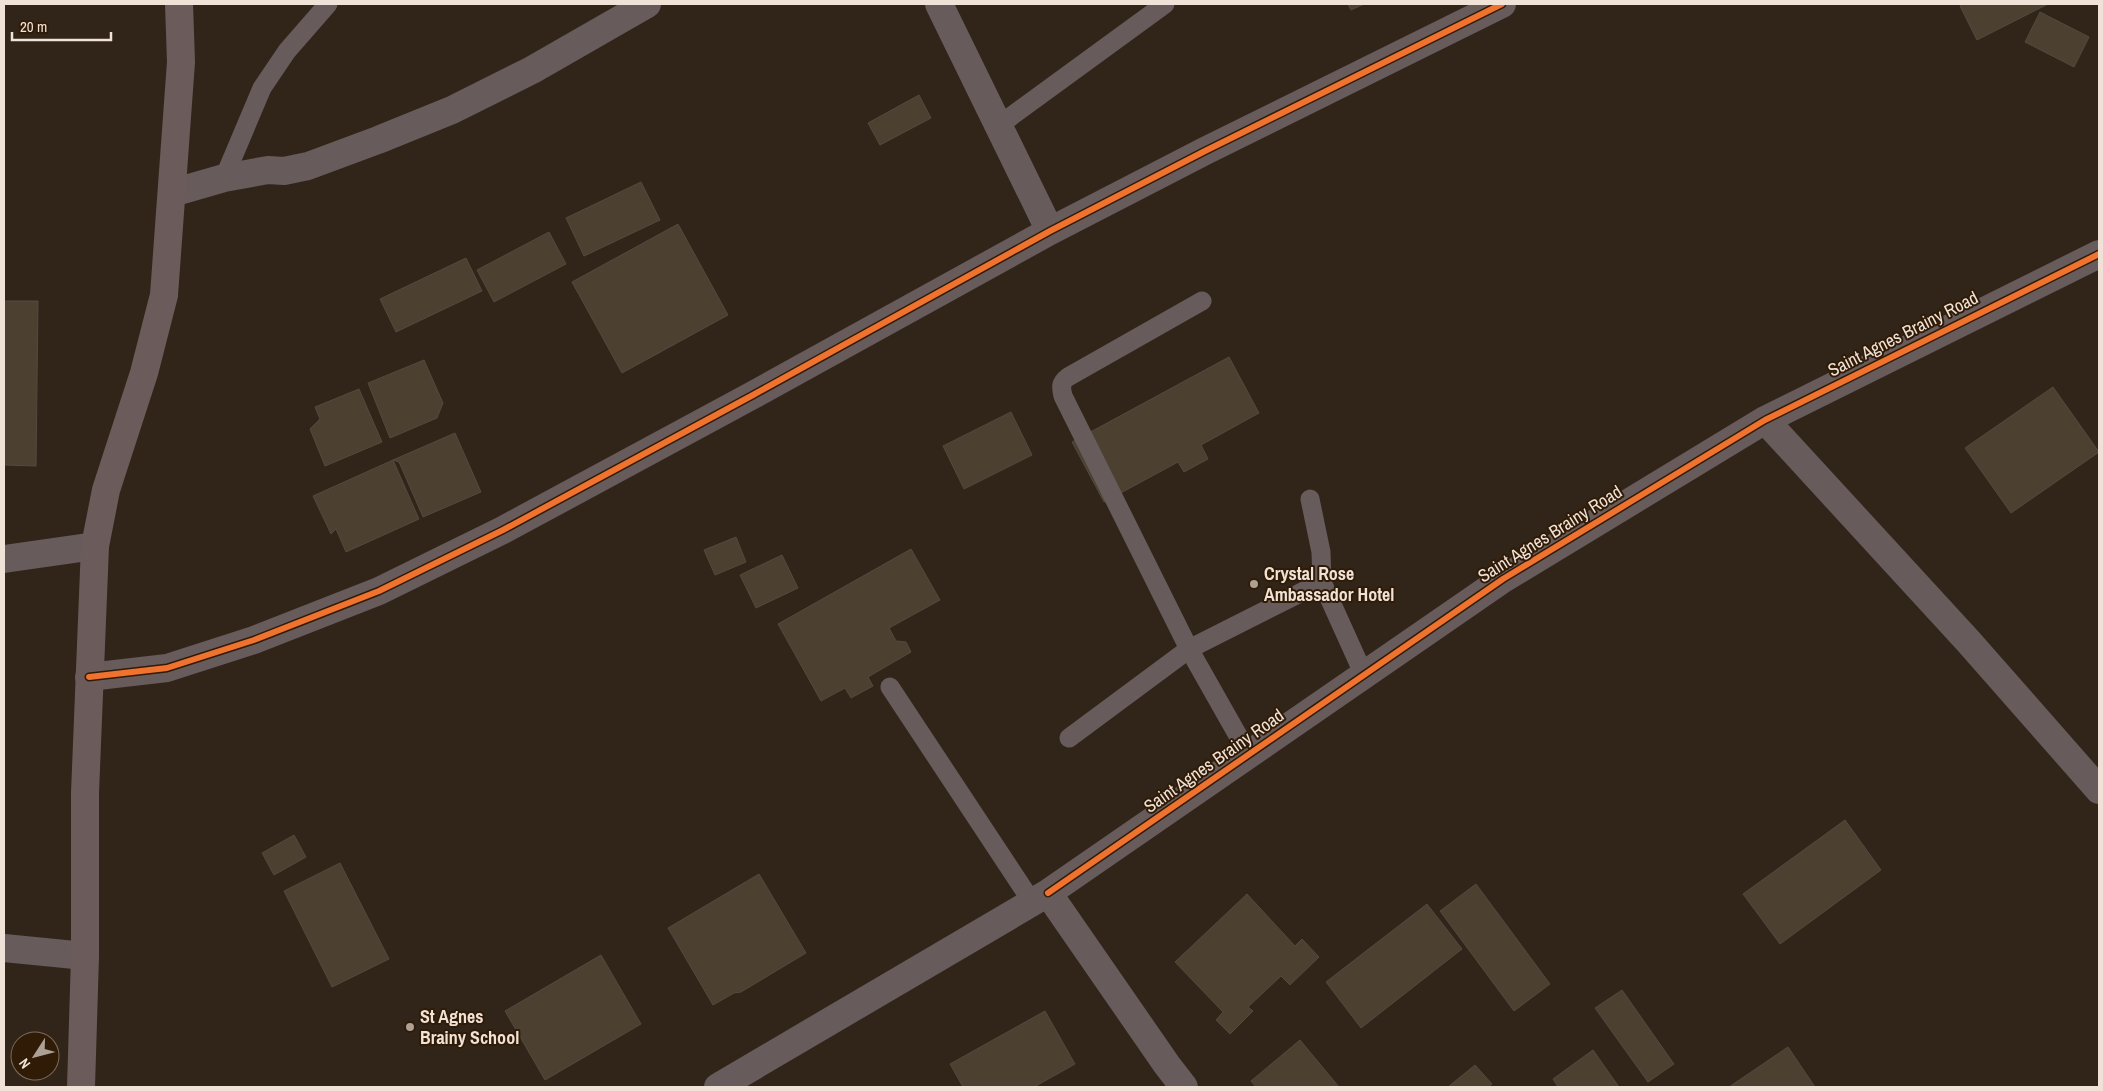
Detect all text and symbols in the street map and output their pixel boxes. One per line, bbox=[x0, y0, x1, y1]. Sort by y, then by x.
scale bar bbox=[12, 10, 111, 42]
text: 20 m bbox=[20, 16, 47, 37]
street label: Saint Agnes Brainy Road bbox=[1823, 285, 1982, 382]
street label: Saint Agnes Brainy Road bbox=[1473, 479, 1627, 588]
place label: Crystal Rose Ambassador Hotel bbox=[1264, 561, 1394, 607]
marker: Crystal Rose Ambassador Hotel bbox=[1248, 578, 1260, 590]
street label: Saint Agnes Brainy Road bbox=[1139, 703, 1289, 818]
place label: St Agnes Brainy School bbox=[420, 1004, 519, 1050]
marker: St Agnes Brainy School bbox=[404, 1021, 416, 1033]
north arrow bbox=[10, 1031, 60, 1081]
text: N bbox=[15, 1055, 34, 1072]

